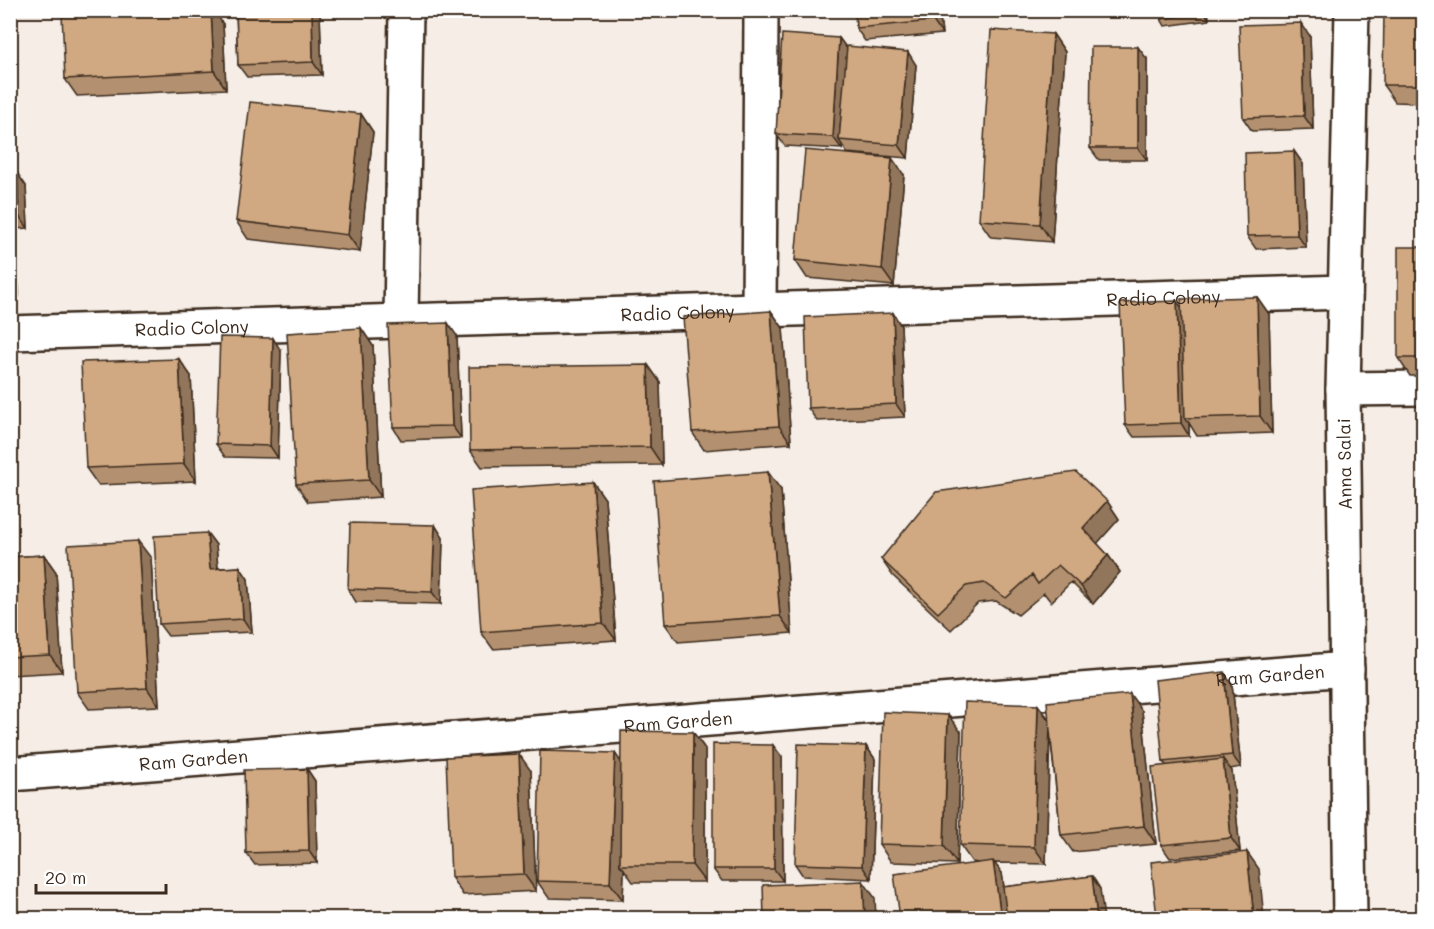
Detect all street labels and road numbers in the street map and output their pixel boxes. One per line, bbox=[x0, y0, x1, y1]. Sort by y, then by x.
street label: Radio Colony bbox=[1106, 284, 1221, 311]
street label: Radio Colony bbox=[620, 299, 735, 326]
street label: Radio Colony bbox=[134, 314, 249, 341]
street label: Anna Salai bbox=[1331, 418, 1357, 510]
street label: Ram Garden bbox=[1215, 659, 1325, 691]
street label: Ram Garden bbox=[623, 705, 733, 738]
street label: Ram Garden bbox=[138, 743, 249, 776]

